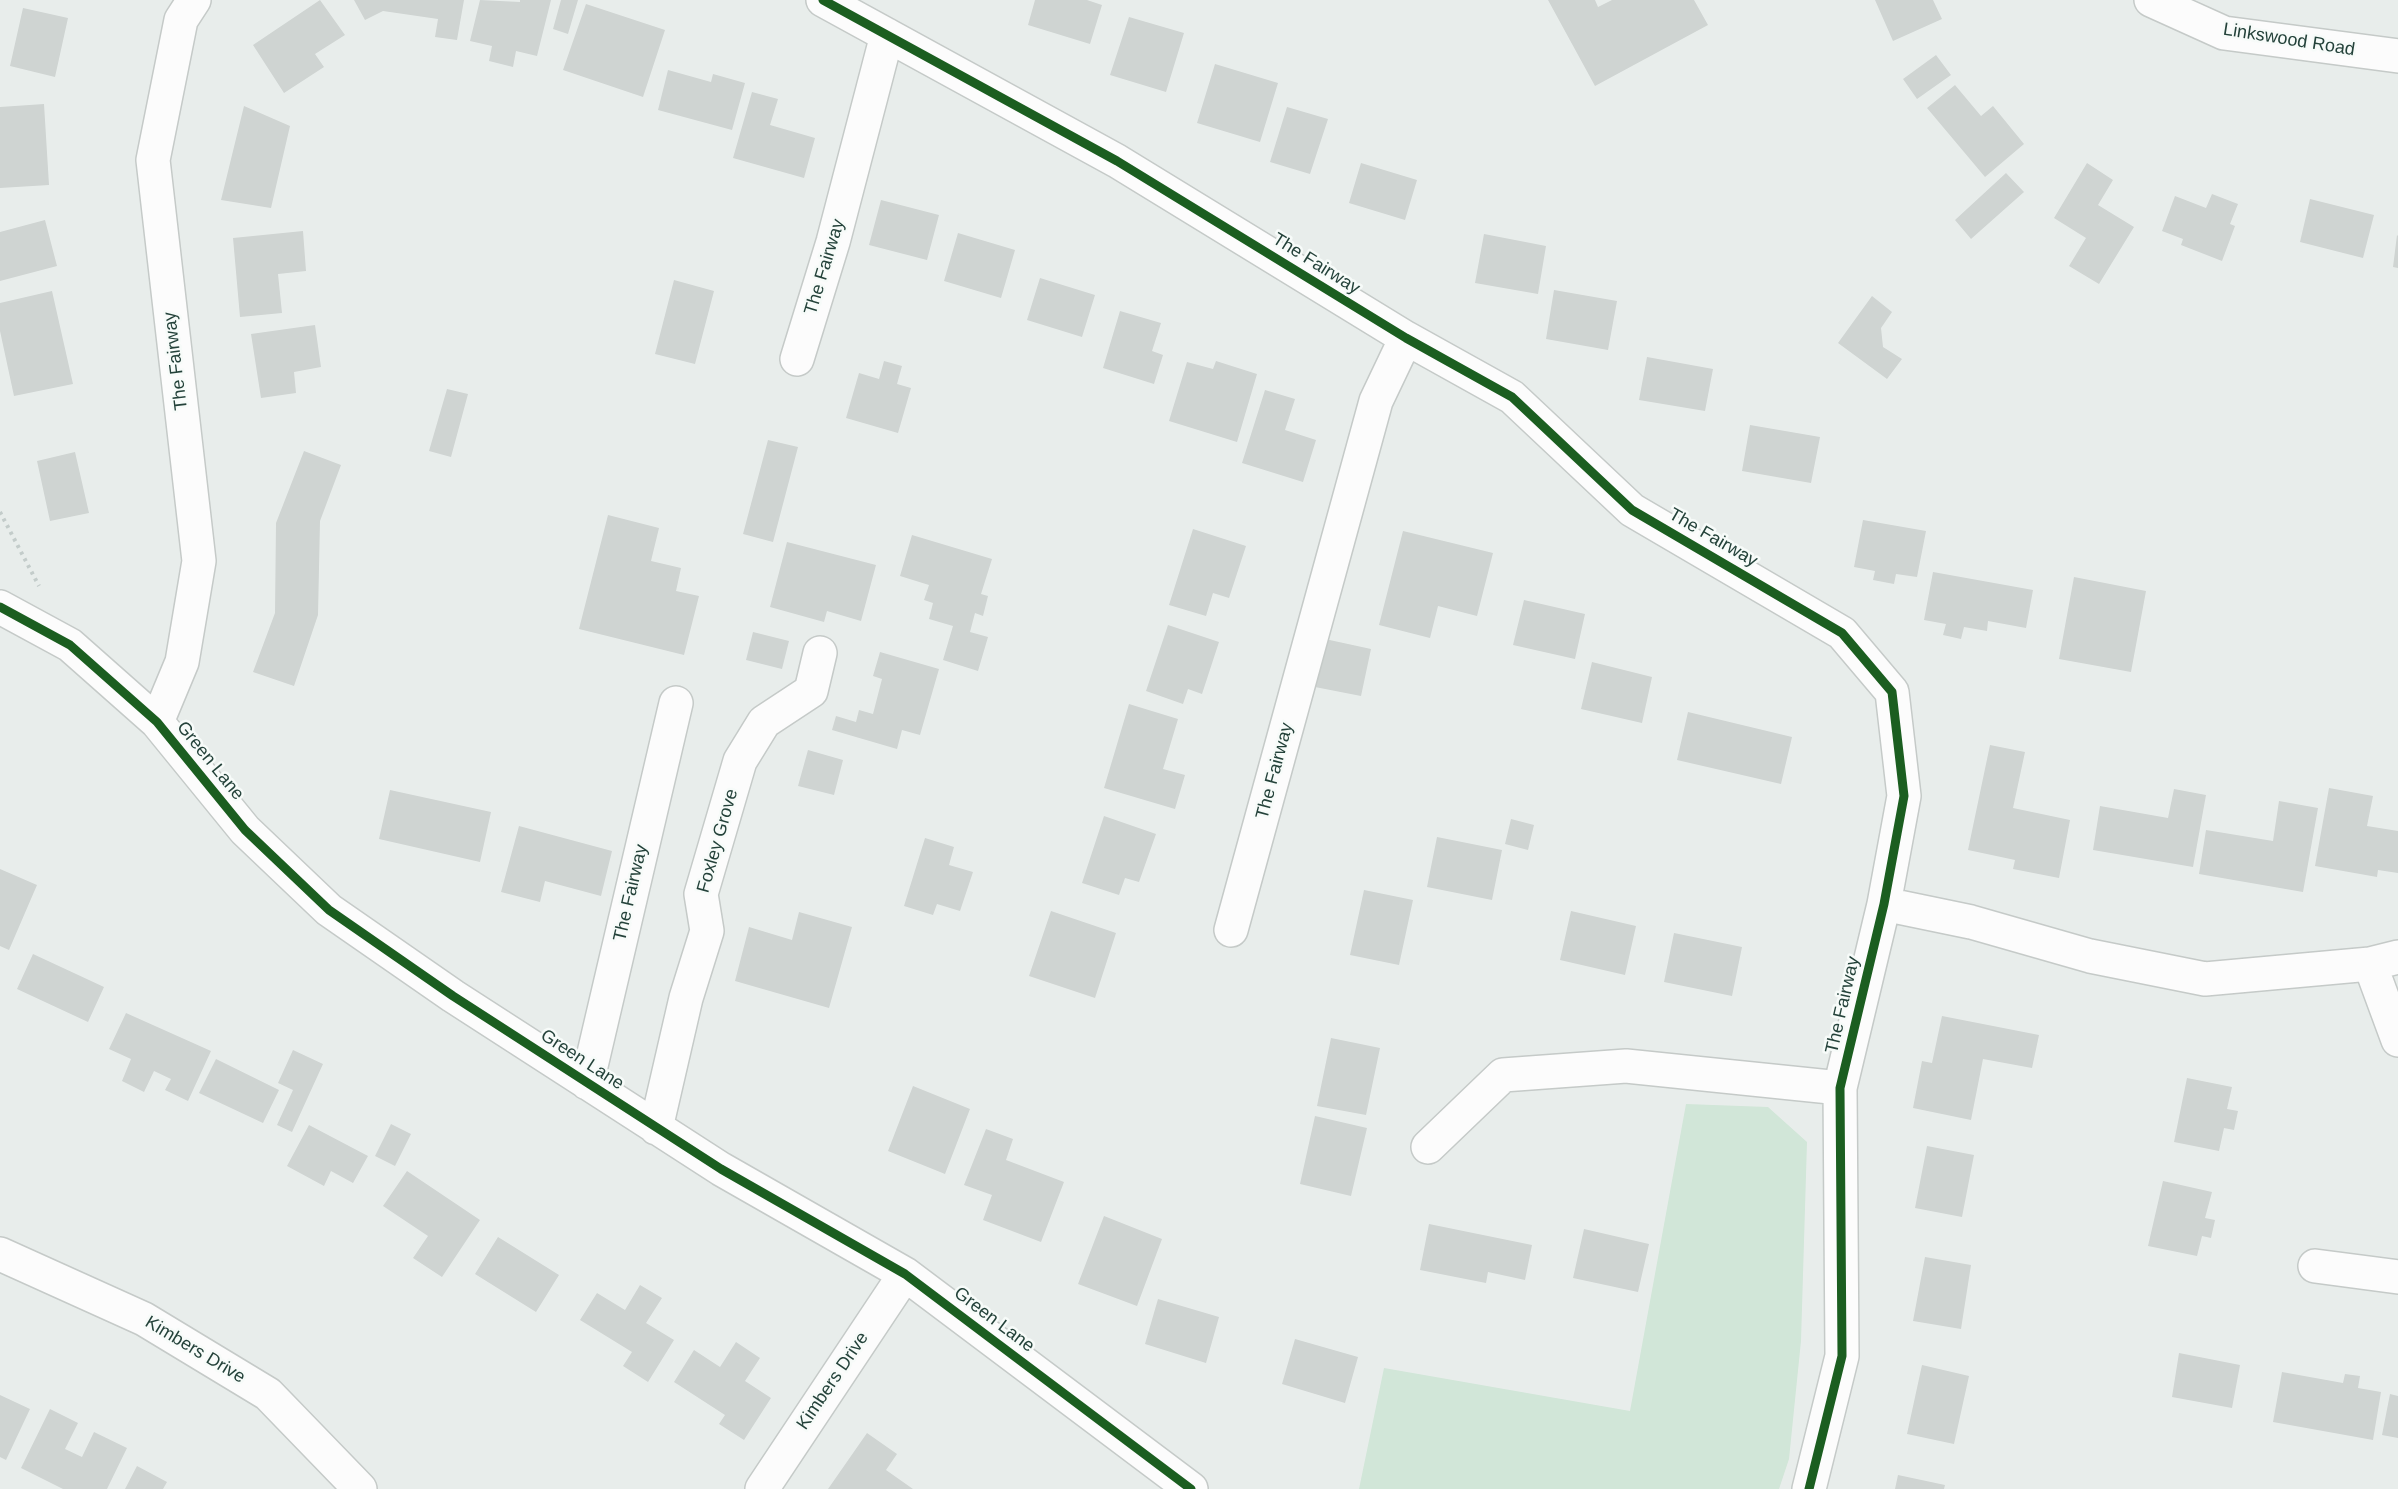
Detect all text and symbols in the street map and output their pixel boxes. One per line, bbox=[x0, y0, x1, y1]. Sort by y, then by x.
street label: Linkswood Road bbox=[2222, 19, 2356, 61]
street label: The Fairway bbox=[800, 216, 850, 318]
street label: The Fairway bbox=[1268, 229, 1364, 299]
street label: The Fairway bbox=[159, 311, 193, 411]
street label: The Fairway bbox=[1665, 504, 1761, 572]
street label: Green Lane bbox=[172, 717, 248, 805]
street label: The Fairway bbox=[1252, 720, 1298, 822]
street label: Foxley Grove bbox=[693, 787, 743, 895]
street label: The Fairway bbox=[609, 842, 653, 944]
street label: The Fairway bbox=[1821, 954, 1865, 1056]
street label: Green Lane bbox=[536, 1025, 628, 1095]
street label: Green Lane bbox=[950, 1283, 1038, 1357]
street label: Kimbers Drive bbox=[141, 1312, 249, 1388]
street label: Kimbers Drive bbox=[792, 1328, 874, 1434]

